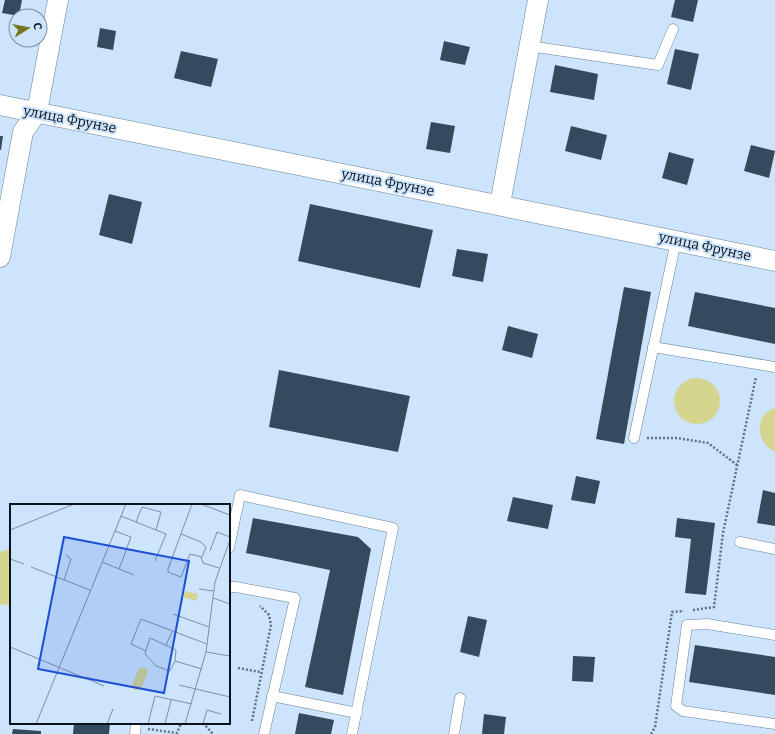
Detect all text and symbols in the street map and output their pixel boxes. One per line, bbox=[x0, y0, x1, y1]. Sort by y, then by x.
north arrow bbox=[8, 8, 48, 48]
text: С bbox=[30, 22, 44, 31]
street label: улица Фрунзе bbox=[21, 102, 118, 137]
street label: улица Фрунзе bbox=[339, 165, 436, 200]
street label: улица Фрунзе bbox=[656, 228, 753, 265]
inset map bbox=[10, 504, 230, 724]

